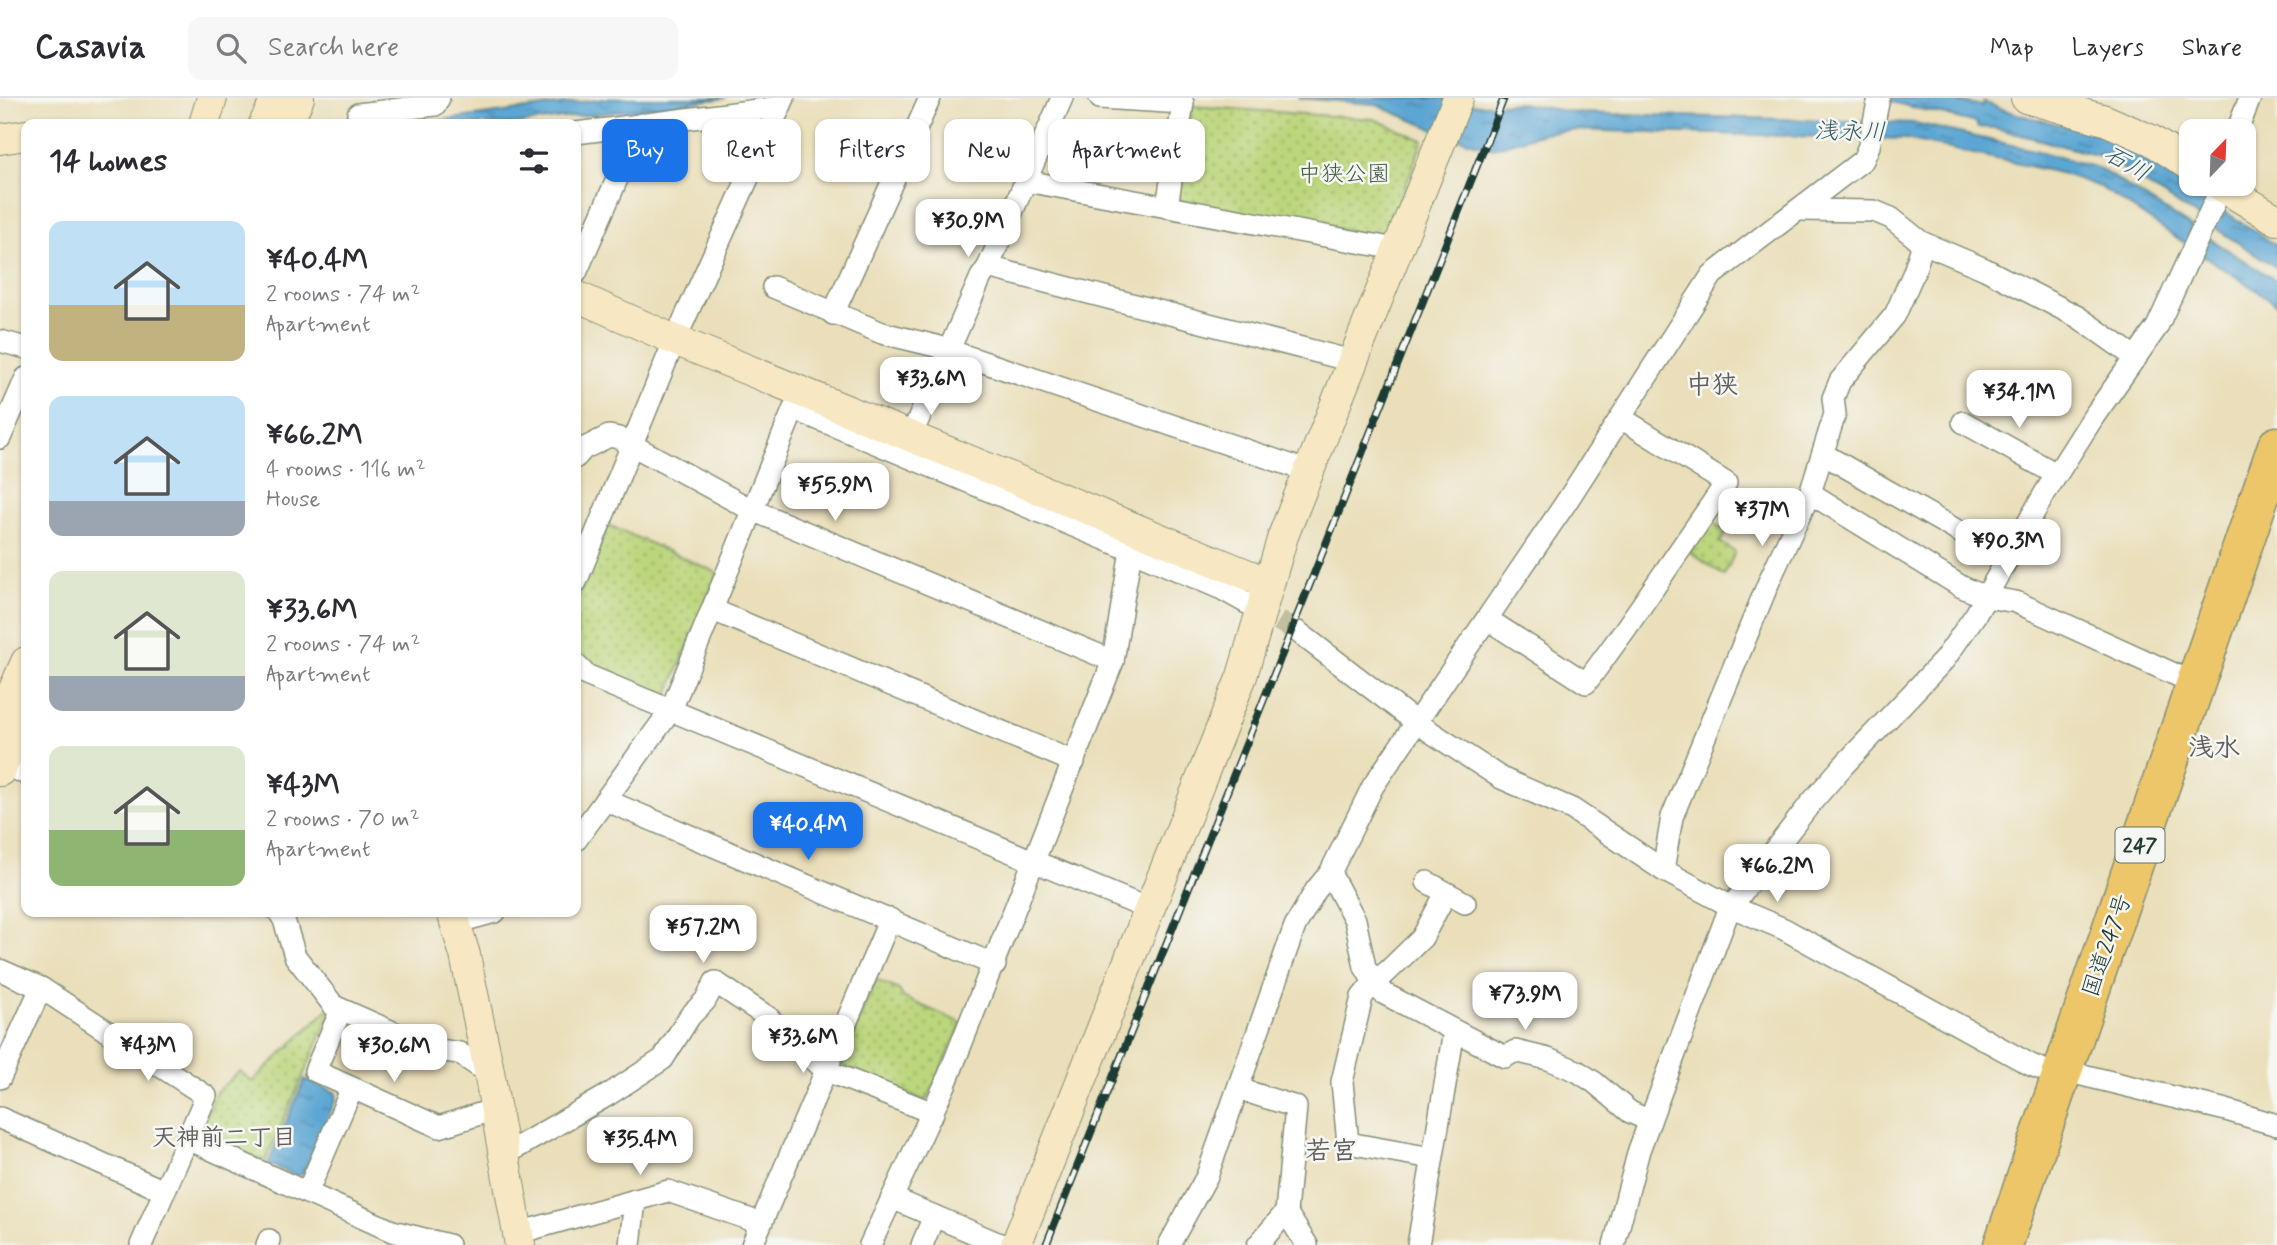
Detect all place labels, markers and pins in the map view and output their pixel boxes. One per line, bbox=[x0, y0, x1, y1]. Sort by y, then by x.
pin: ¥30.9M bbox=[911, 200, 1025, 259]
pin: ¥33.6M bbox=[874, 358, 988, 417]
pin: ¥34.1M bbox=[1962, 370, 2076, 430]
pin: ¥55.9M bbox=[778, 464, 892, 523]
pin: ¥37M bbox=[1721, 489, 1803, 548]
pin: ¥90.3M bbox=[1951, 519, 2065, 579]
pin: ¥40.4M bbox=[751, 802, 865, 862]
pin: ¥66.2M bbox=[1720, 844, 1834, 904]
pin: ¥57.2M bbox=[646, 906, 760, 965]
pin: ¥73.9M bbox=[1468, 972, 1582, 1032]
pin: ¥33.6M bbox=[746, 1016, 860, 1075]
pin: ¥43M bbox=[107, 1024, 189, 1083]
pin: ¥30.6M bbox=[337, 1024, 451, 1084]
pin: ¥35.4M bbox=[583, 1118, 697, 1177]

